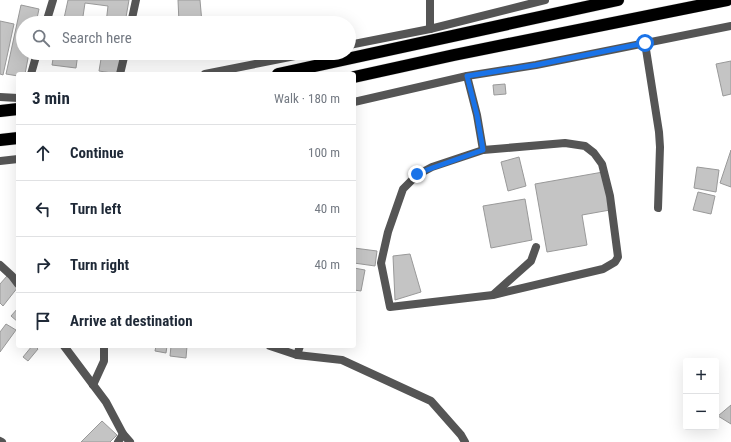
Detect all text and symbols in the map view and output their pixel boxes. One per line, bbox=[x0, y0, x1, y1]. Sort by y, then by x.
search box bbox=[16, 16, 356, 60]
icon: search bbox=[30, 27, 52, 49]
text: Search here bbox=[62, 29, 132, 47]
route start bbox=[636, 34, 654, 52]
text: 3 min bbox=[32, 88, 70, 108]
text: Walk · 180 m bbox=[274, 91, 340, 106]
icon: ahead bbox=[32, 142, 54, 164]
text: Continue bbox=[70, 144, 124, 162]
text: 100 m bbox=[308, 145, 340, 160]
route end bbox=[408, 165, 426, 183]
icon: left bbox=[32, 198, 54, 220]
text: Turn left bbox=[70, 200, 121, 218]
text: 40 m bbox=[314, 201, 340, 216]
icon: right bbox=[32, 254, 54, 276]
text: Turn right bbox=[70, 256, 129, 274]
text: 40 m bbox=[314, 257, 340, 272]
icon: arrive bbox=[32, 310, 54, 332]
text: Arrive at destination bbox=[70, 312, 193, 330]
map controls bbox=[683, 358, 719, 430]
button: + bbox=[683, 358, 719, 394]
button: − bbox=[683, 394, 719, 430]

